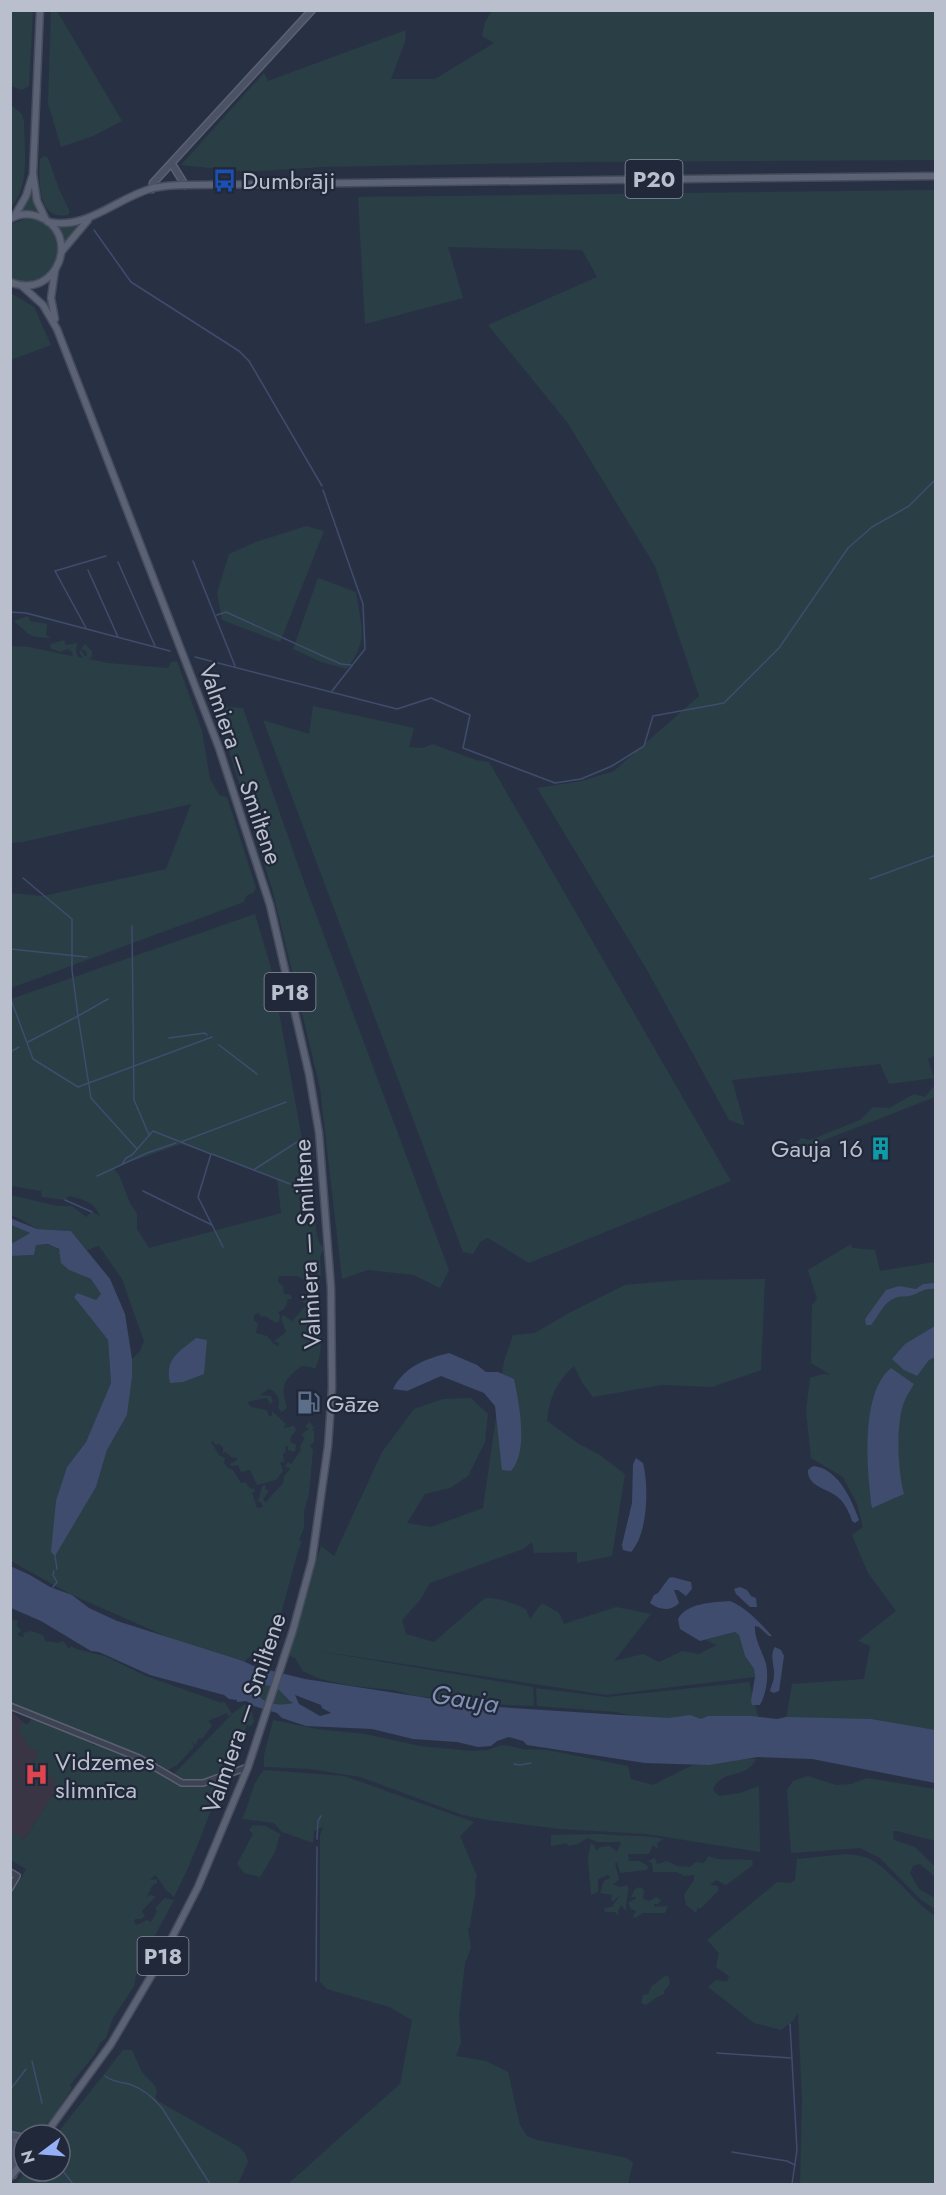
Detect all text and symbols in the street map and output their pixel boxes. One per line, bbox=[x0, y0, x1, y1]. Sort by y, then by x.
road number: P20 bbox=[626, 160, 682, 198]
place label: Dumbrāji bbox=[242, 163, 335, 198]
bus stop icon: Dumbrāji bbox=[211, 167, 237, 193]
street label: Valmiera — Smiltene bbox=[190, 659, 292, 869]
road number: P18 bbox=[264, 973, 316, 1011]
place label: Gauja 16 bbox=[771, 1131, 863, 1166]
building icon: Gauja 16 bbox=[868, 1135, 894, 1161]
street label: Valmiera — Smiltene bbox=[284, 1138, 330, 1350]
place label: Gāze bbox=[326, 1386, 379, 1421]
fuel station icon: Gāze bbox=[295, 1390, 321, 1416]
street label: Valmiera — Smiltene bbox=[193, 1608, 295, 1818]
water label: Gauja bbox=[429, 1675, 502, 1723]
place label: Vidzemes slimnīca bbox=[55, 1744, 155, 1807]
hospital icon: Vidzemes slimnīca bbox=[24, 1762, 50, 1788]
road number: P18 bbox=[138, 1937, 188, 1975]
north arrow bbox=[12, 2123, 72, 2183]
text: N bbox=[15, 2148, 41, 2166]

